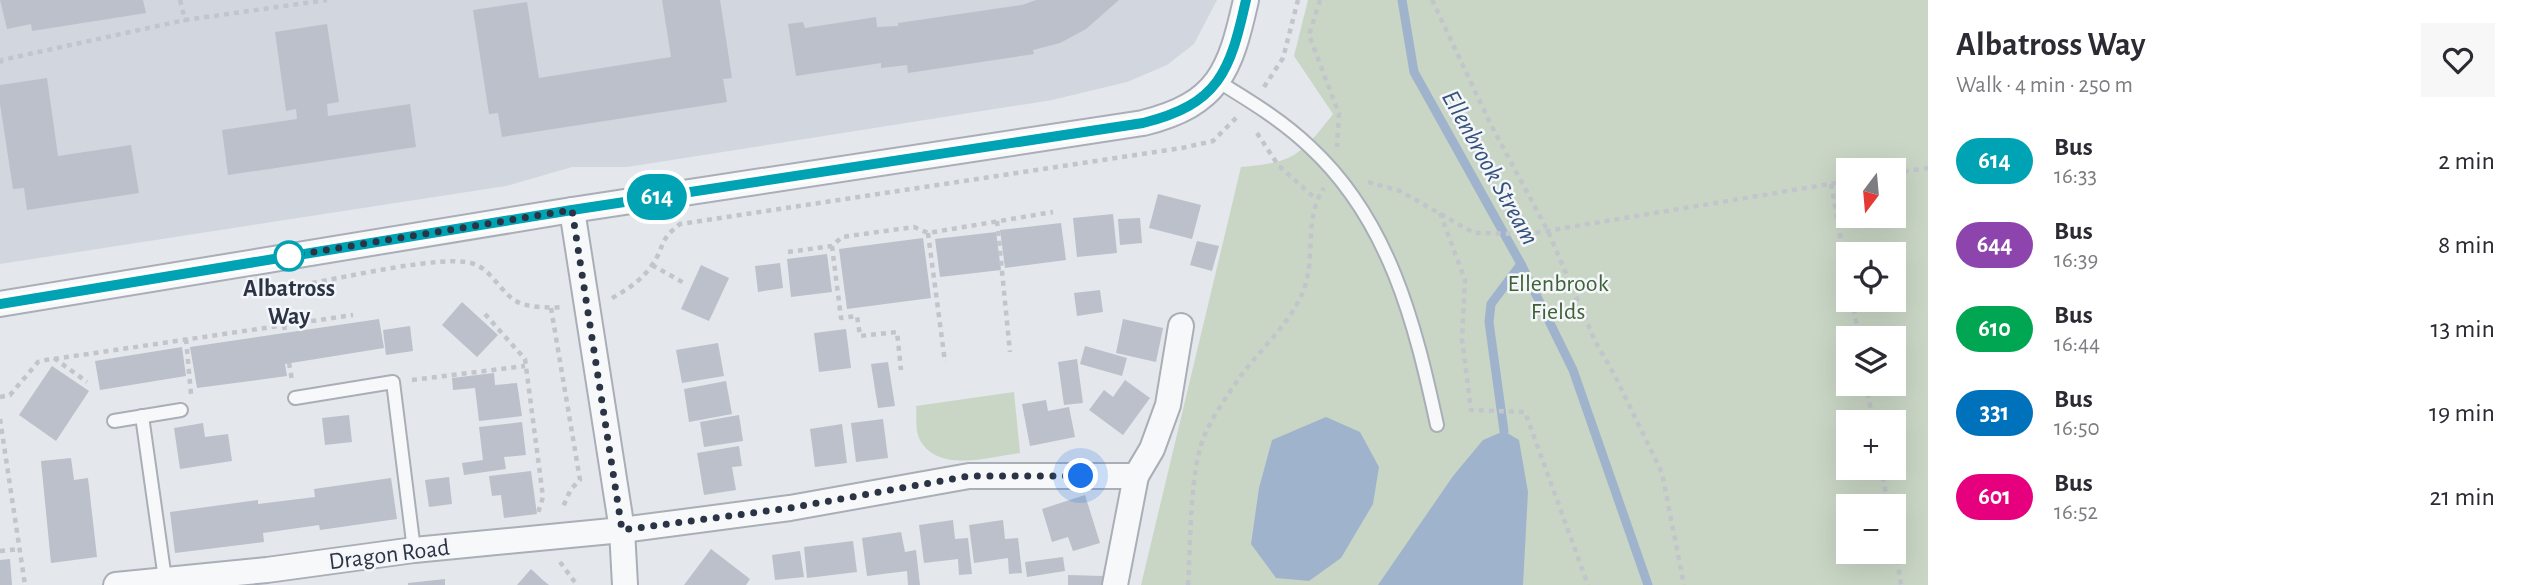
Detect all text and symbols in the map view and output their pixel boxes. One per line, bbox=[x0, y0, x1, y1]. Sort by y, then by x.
button: heart bbox=[2421, 23, 2495, 97]
text: Albatross Way bbox=[1956, 29, 2146, 62]
text: Walk · 4 min · 250 m bbox=[1956, 74, 2133, 97]
water label: Ellenbrook Stream bbox=[1437, 86, 1543, 249]
text: Bus bbox=[2054, 134, 2093, 160]
text: 2 min bbox=[2438, 148, 2495, 174]
text: 614 bbox=[1978, 149, 2011, 173]
north arrow bbox=[1836, 158, 1906, 228]
map controls bbox=[1836, 158, 1906, 564]
text: 16:33 bbox=[2054, 165, 2097, 188]
line badge: 614 bbox=[617, 174, 697, 220]
text: 614 bbox=[641, 185, 673, 209]
text: Bus bbox=[2054, 218, 2093, 244]
text: 8 min bbox=[2438, 232, 2495, 258]
text: 644 bbox=[1977, 233, 2012, 257]
marker: Albatross Way bbox=[274, 241, 304, 271]
button: locate bbox=[1836, 242, 1906, 312]
text: 16:39 bbox=[2054, 249, 2098, 272]
park label: Ellenbrook Fields bbox=[1507, 272, 1609, 324]
place label: Albatross Way bbox=[243, 277, 335, 329]
text: Bus bbox=[2054, 302, 2093, 328]
text: 13 min bbox=[2431, 316, 2495, 342]
text: 610 bbox=[1978, 317, 2011, 341]
button: layers bbox=[1836, 326, 1906, 396]
text: 16:44 bbox=[2054, 333, 2100, 356]
text: Bus bbox=[2054, 386, 2093, 412]
text: 19 min bbox=[2429, 400, 2495, 426]
text: 331 bbox=[1980, 401, 2009, 425]
button: + bbox=[1836, 410, 1906, 480]
text: 16:50 bbox=[2054, 417, 2100, 440]
your location bbox=[1063, 458, 1098, 493]
text: Bus bbox=[2054, 470, 2093, 496]
text: 21 min bbox=[2429, 484, 2495, 510]
text: 601 bbox=[1978, 485, 2011, 509]
button: − bbox=[1836, 494, 1906, 564]
text: 16:52 bbox=[2054, 501, 2098, 524]
street label: Dragon Road bbox=[327, 536, 451, 574]

